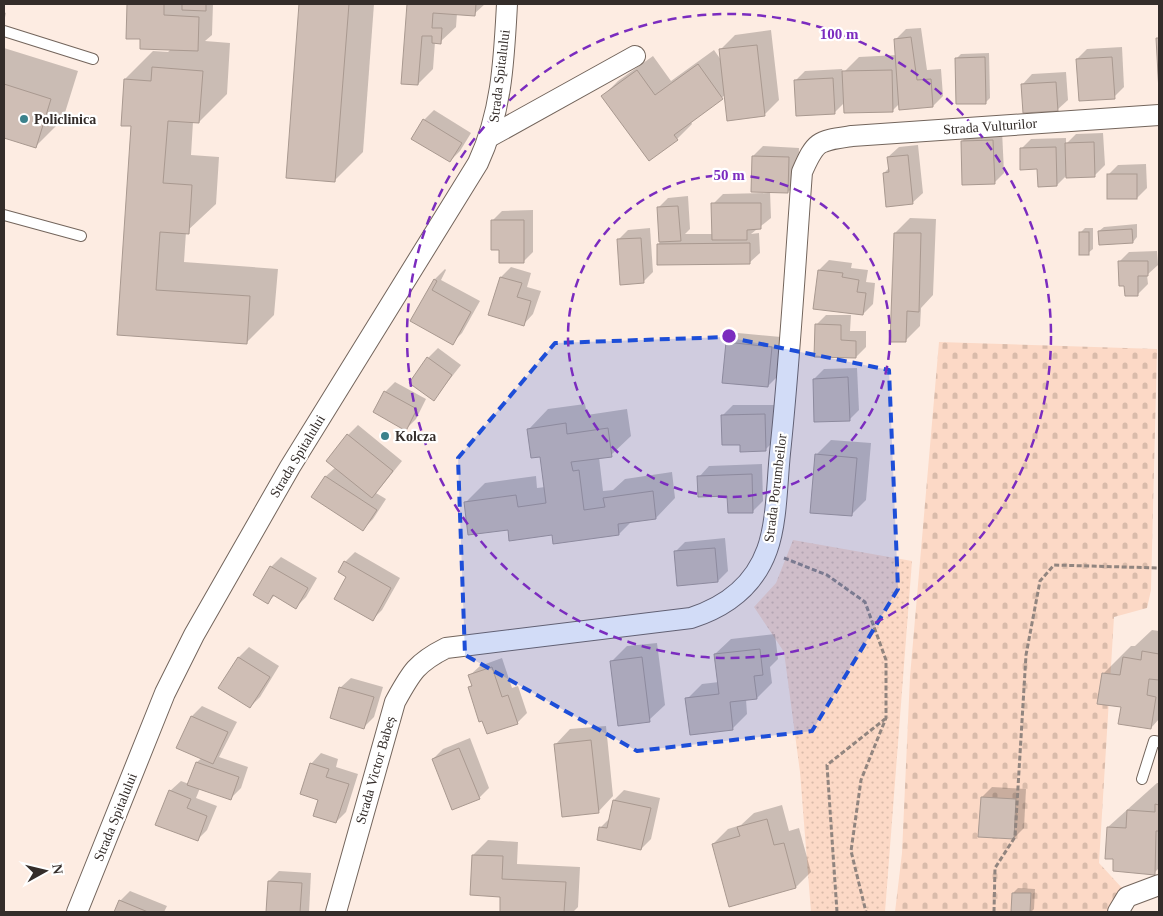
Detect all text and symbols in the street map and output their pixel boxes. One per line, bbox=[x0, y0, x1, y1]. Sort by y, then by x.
text: 100 m bbox=[820, 26, 859, 42]
street label: Strada Spitalului bbox=[486, 29, 513, 123]
place label: Policlinica bbox=[34, 112, 96, 127]
marker: Policlinica bbox=[18, 113, 30, 125]
street label: Strada Vulturilor bbox=[943, 116, 1038, 137]
text: 50 m bbox=[713, 167, 745, 183]
centre of rings bbox=[720, 327, 738, 345]
street label: Strada Spitalului bbox=[267, 412, 328, 500]
place label: Kolcza bbox=[395, 429, 436, 444]
marker: Kolcza bbox=[379, 430, 391, 442]
street label: Strada Porumbeilor bbox=[761, 433, 790, 543]
street label: Strada Victor Babeș bbox=[353, 714, 399, 826]
street label: Strada Spitalului bbox=[91, 771, 140, 863]
north arrow bbox=[20, 846, 70, 896]
text: N bbox=[49, 863, 66, 875]

